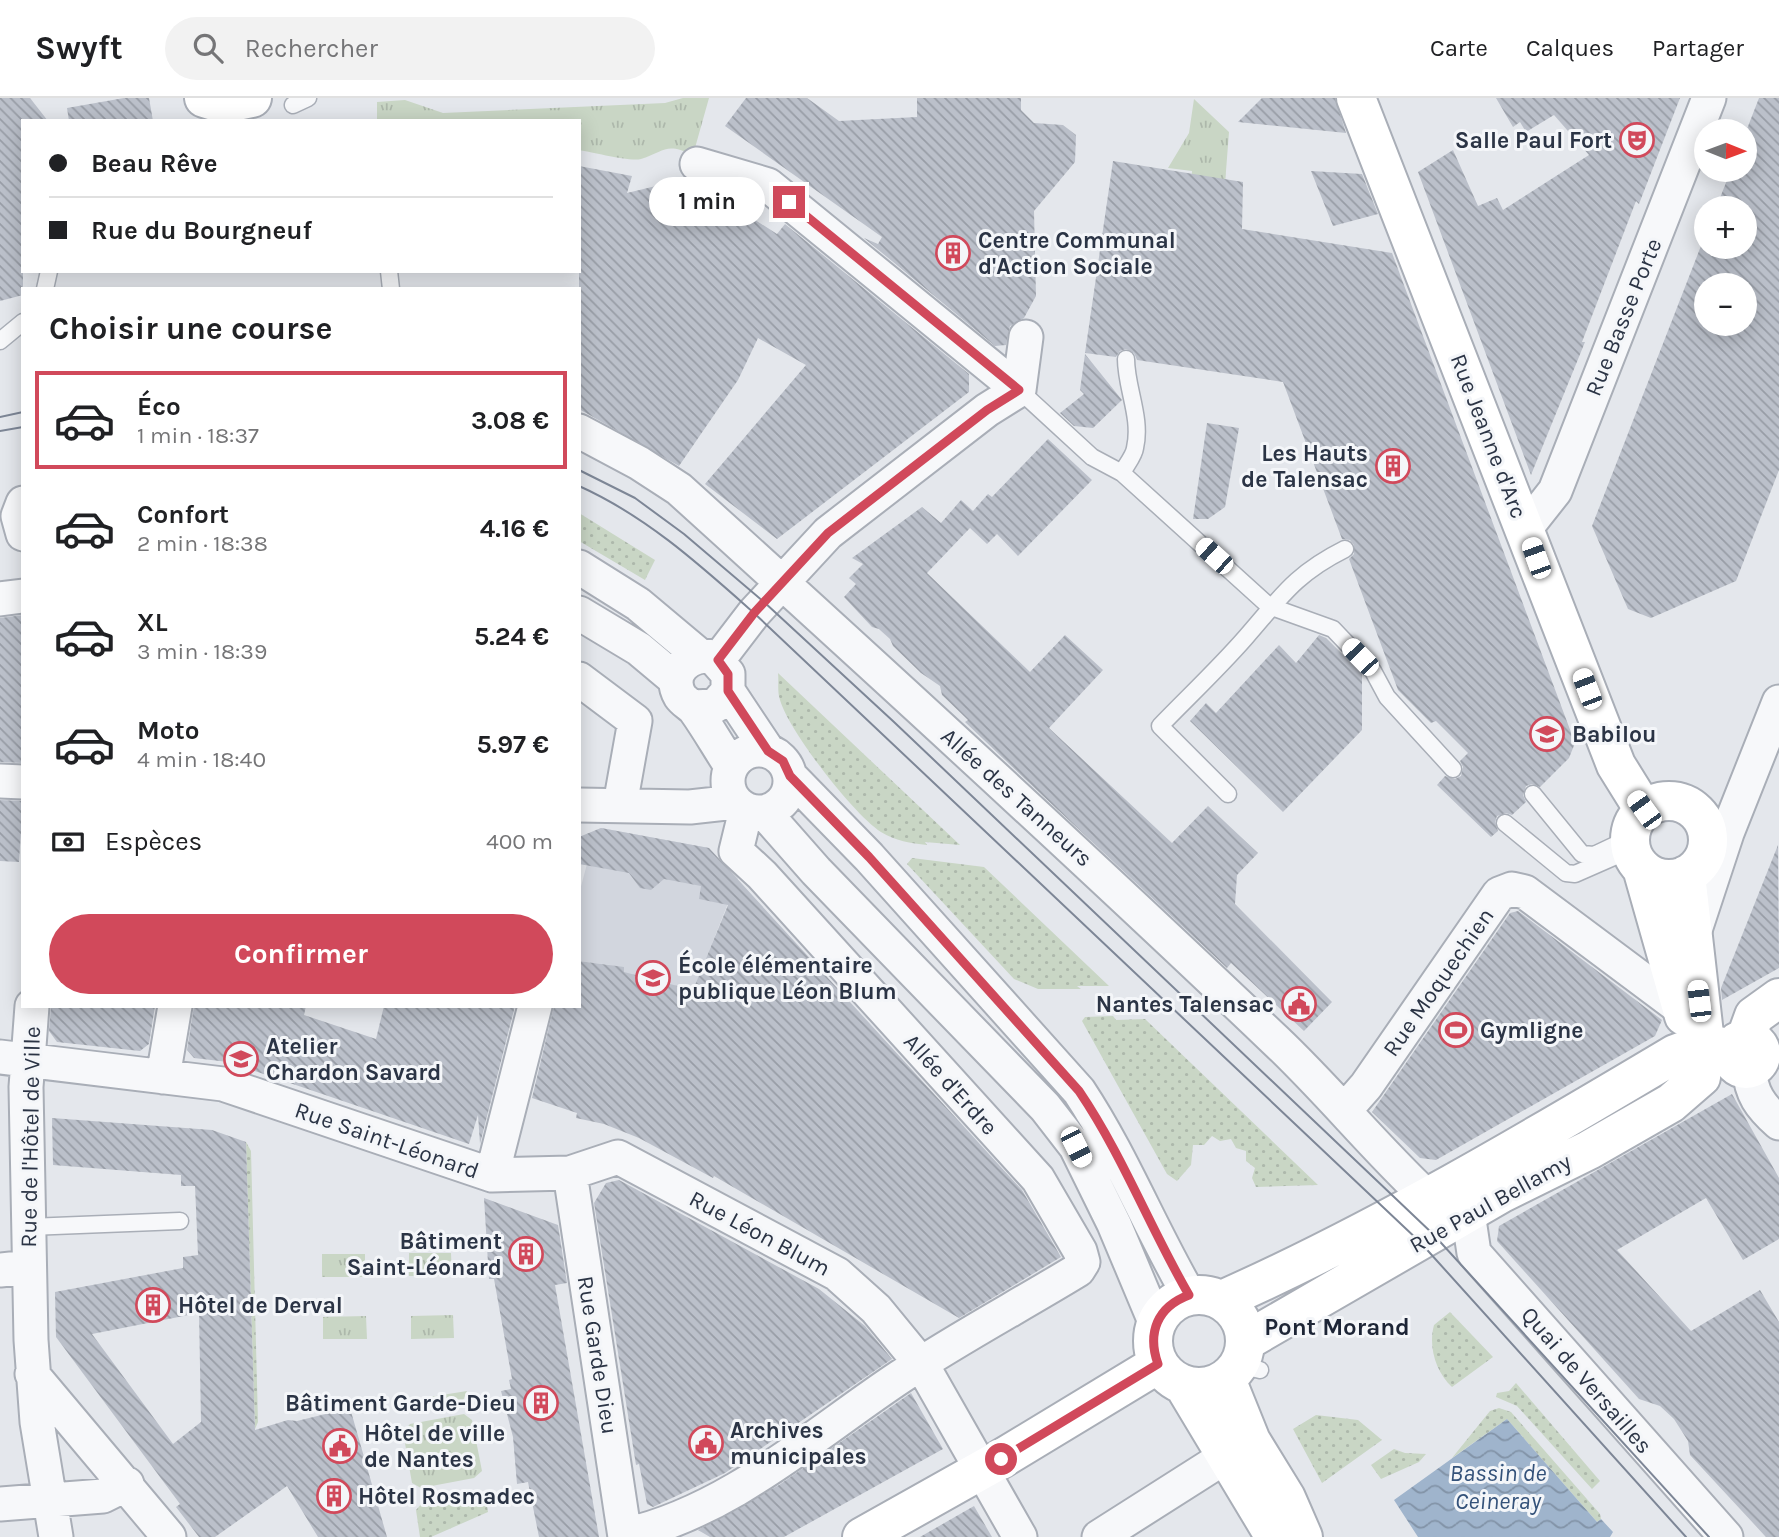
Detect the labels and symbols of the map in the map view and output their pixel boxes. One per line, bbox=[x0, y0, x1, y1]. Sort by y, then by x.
north arrow bbox=[1694, 119, 1757, 182]
theatre icon: Salle Paul Fort bbox=[1618, 121, 1656, 159]
place label: Salle Paul Fort bbox=[1455, 127, 1612, 154]
callout: 1 min bbox=[649, 178, 764, 226]
route end bbox=[773, 186, 805, 218]
place label: Centre Communal d'Action Sociale bbox=[978, 227, 1176, 280]
building icon: Centre Communal d'Action Sociale bbox=[934, 234, 972, 272]
street label: Rue Basse Porte bbox=[1580, 234, 1667, 400]
street label: Rue Jeanne d'Arc bbox=[1445, 350, 1532, 522]
place label: Les Hauts de Talensac bbox=[1241, 440, 1368, 493]
building icon: Les Hauts de Talensac bbox=[1374, 447, 1412, 485]
car bbox=[1192, 534, 1237, 578]
car bbox=[1519, 535, 1554, 581]
car bbox=[1338, 635, 1383, 679]
car bbox=[1570, 666, 1605, 712]
school or university icon: Babilou bbox=[1528, 715, 1566, 753]
place label: Babilou bbox=[1572, 721, 1656, 748]
street label: Allée des Tanneurs bbox=[935, 722, 1098, 872]
car bbox=[1624, 787, 1665, 833]
street label: Rue Moquechien bbox=[1377, 903, 1500, 1062]
place label: École élémentaire publique Léon Blum bbox=[678, 949, 896, 1005]
school or university icon: École élémentaire publique Léon Blum bbox=[634, 959, 672, 997]
car bbox=[1687, 979, 1712, 1023]
public building icon: Nantes Talensac bbox=[1280, 985, 1318, 1023]
place label: Nantes Talensac bbox=[1096, 991, 1274, 1018]
sports icon: Gymligne bbox=[1437, 1011, 1475, 1049]
place label: Gymligne bbox=[1480, 1017, 1583, 1044]
street label: Rue de l'Hôtel de Ville bbox=[15, 1026, 46, 1248]
street label: Allée d'Erdre bbox=[898, 1028, 1003, 1141]
place label: Atelier Chardon Savard bbox=[266, 1033, 441, 1086]
school or university icon: Atelier Chardon Savard bbox=[222, 1040, 260, 1078]
street label: Rue Saint-Léonard bbox=[291, 1096, 482, 1185]
car bbox=[1058, 1124, 1095, 1170]
street label: Rue Paul Bellamy bbox=[1405, 1148, 1576, 1259]
street label: Rue Léon Blum bbox=[685, 1185, 835, 1282]
place label: Bâtiment Saint-Léonard bbox=[347, 1228, 502, 1281]
building icon: Bâtiment Saint-Léonard bbox=[507, 1235, 545, 1273]
street label: Rue Garde Dieu bbox=[572, 1274, 623, 1436]
building icon: Hôtel de Derval bbox=[134, 1286, 172, 1324]
place label: Hôtel de Derval bbox=[178, 1292, 343, 1319]
street label: Quai de Versailles bbox=[1516, 1301, 1658, 1459]
district label: Pont Morand bbox=[1264, 1313, 1410, 1341]
building icon: Bâtiment Garde-Dieu bbox=[522, 1384, 560, 1422]
place label: Bâtiment Garde-Dieu bbox=[285, 1390, 516, 1417]
place label: Archives municipales bbox=[730, 1417, 867, 1470]
place label: Hôtel de ville de Nantes bbox=[364, 1420, 505, 1473]
public building icon: Archives municipales bbox=[687, 1424, 725, 1462]
public building icon: Hôtel de ville de Nantes bbox=[321, 1427, 359, 1465]
route start bbox=[985, 1443, 1017, 1475]
water label: Bassin de Ceineray bbox=[1450, 1459, 1546, 1515]
building icon: Hôtel Rosmadec bbox=[315, 1477, 353, 1515]
place label: Hôtel Rosmadec bbox=[358, 1483, 535, 1510]

